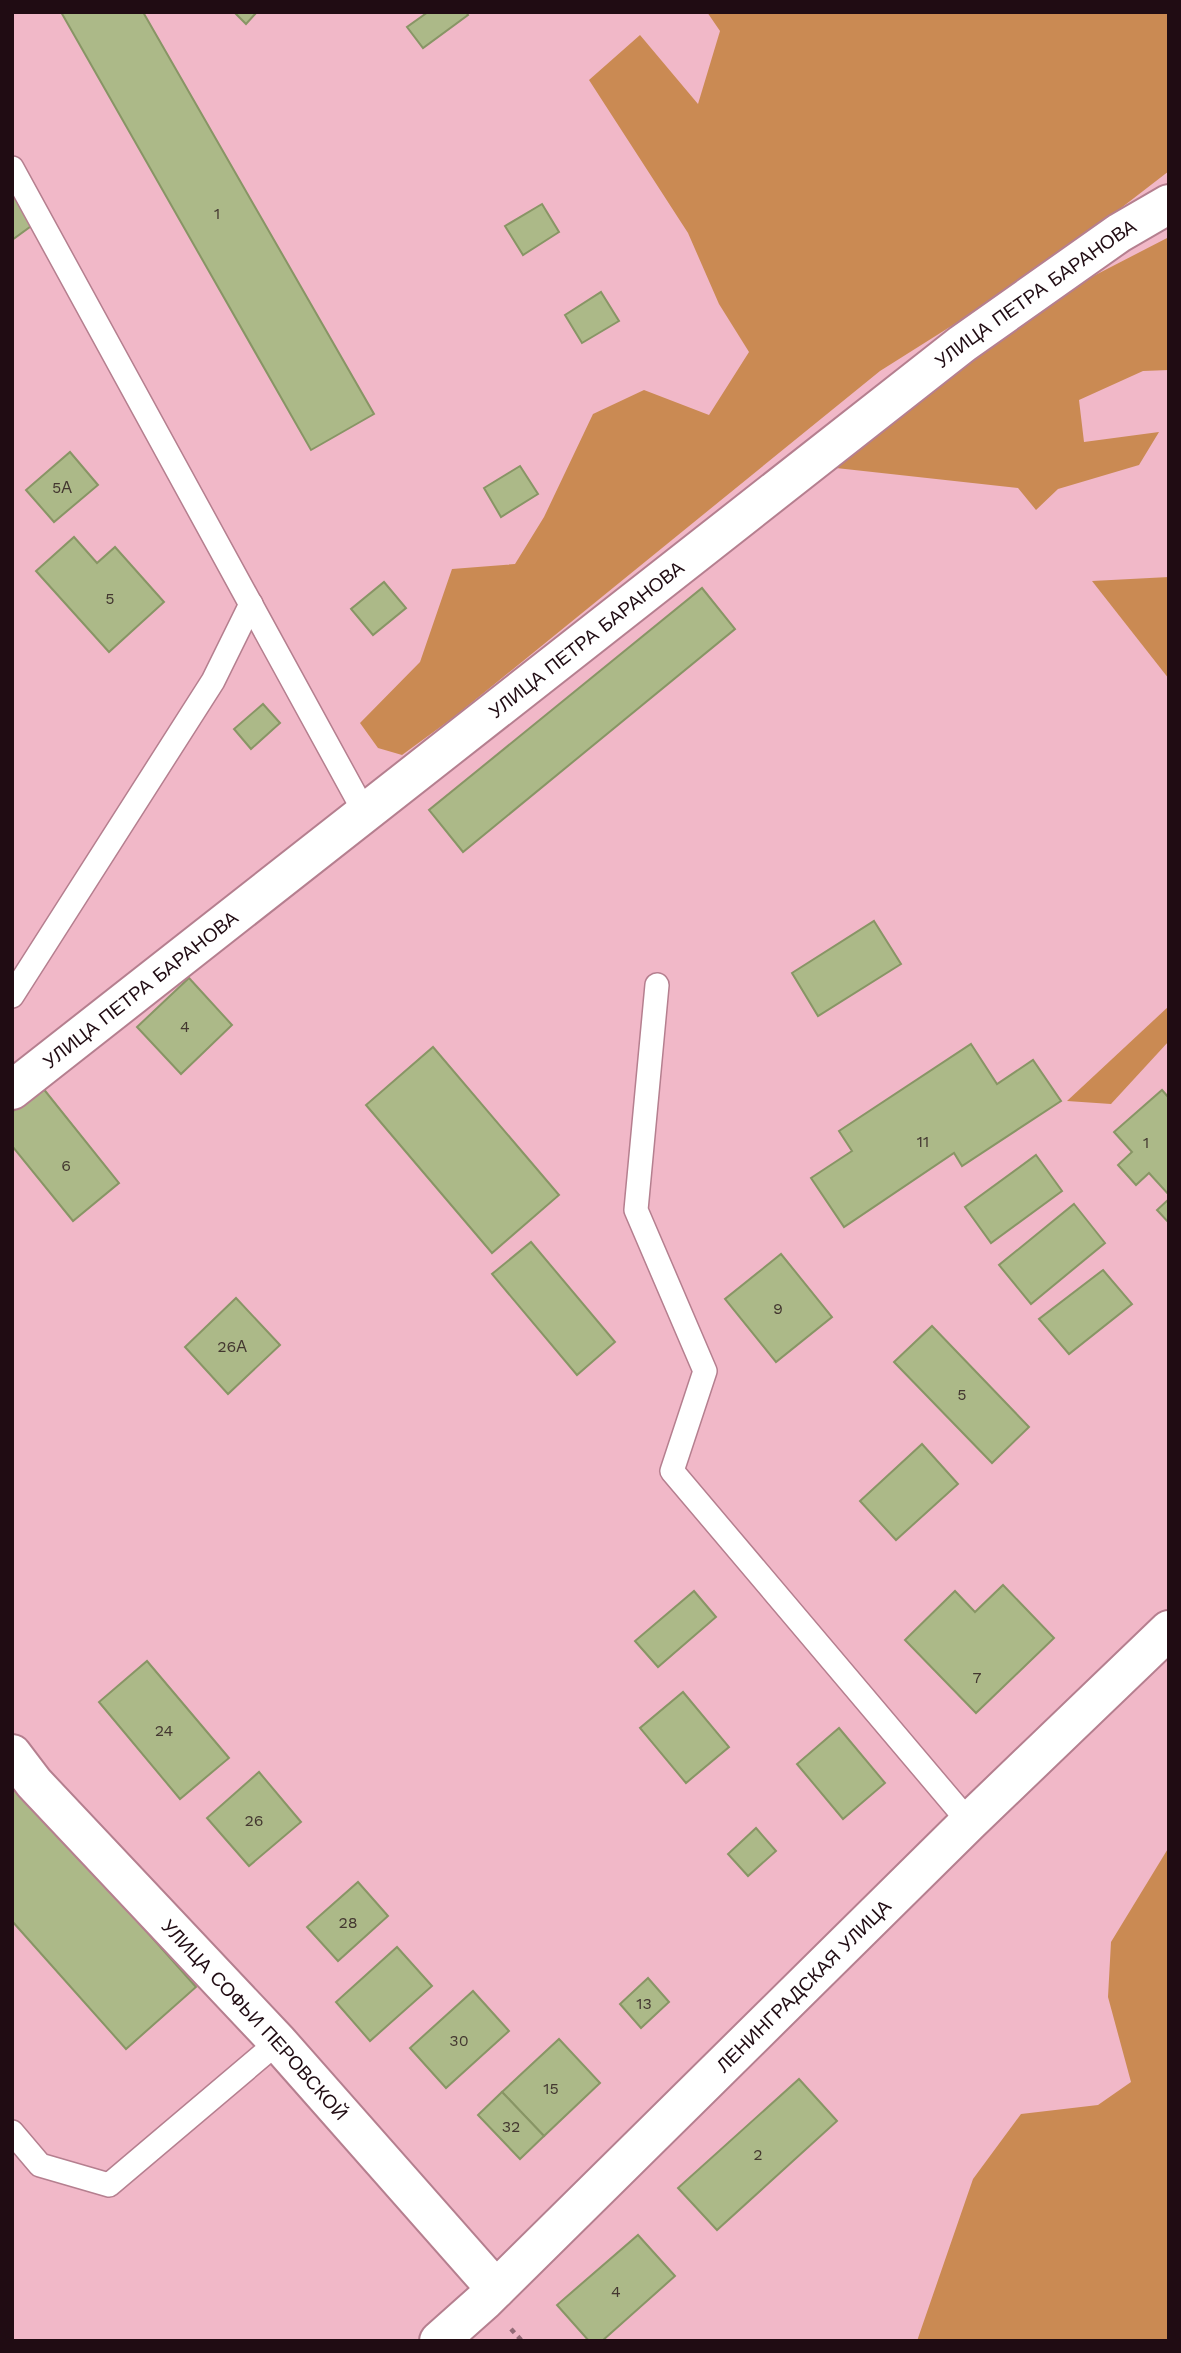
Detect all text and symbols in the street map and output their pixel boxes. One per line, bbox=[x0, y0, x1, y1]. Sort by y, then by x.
house number: 1 bbox=[214, 204, 220, 223]
street label: УЛИЦА ПЕТРА БАРАНОВА bbox=[930, 214, 1140, 373]
house number: 5А bbox=[52, 478, 72, 497]
street label: УЛИЦА ПЕТРА БАРАНОВА bbox=[484, 555, 688, 723]
house number: 5 bbox=[105, 589, 115, 608]
street label: УЛИЦА ПЕТРА БАРАНОВА bbox=[38, 906, 242, 1073]
house number: 4 bbox=[180, 1017, 190, 1036]
house number: 11 bbox=[917, 1132, 929, 1151]
house number: 1 bbox=[1143, 1133, 1149, 1152]
house number: 6 bbox=[61, 1156, 71, 1175]
house number: 9 bbox=[773, 1299, 783, 1318]
house number: 26А bbox=[217, 1337, 247, 1356]
house number: 5 bbox=[957, 1385, 967, 1404]
house number: 7 bbox=[973, 1668, 982, 1687]
house number: 24 bbox=[155, 1721, 174, 1740]
house number: 26 bbox=[244, 1811, 264, 1830]
street label: ЛЕНИНГРАДСКАЯ УЛИЦА bbox=[711, 1894, 896, 2077]
house number: 28 bbox=[338, 1913, 358, 1932]
street label: УЛИЦА СОФЬИ ПЕРОВСКОЙ bbox=[157, 1914, 353, 2125]
house number: 13 bbox=[636, 1994, 652, 2013]
house number: 30 bbox=[449, 2031, 469, 2050]
house number: 15 bbox=[543, 2079, 559, 2098]
house number: 32 bbox=[502, 2117, 520, 2136]
house number: 2 bbox=[753, 2145, 763, 2164]
house number: 4 bbox=[611, 2282, 621, 2301]

